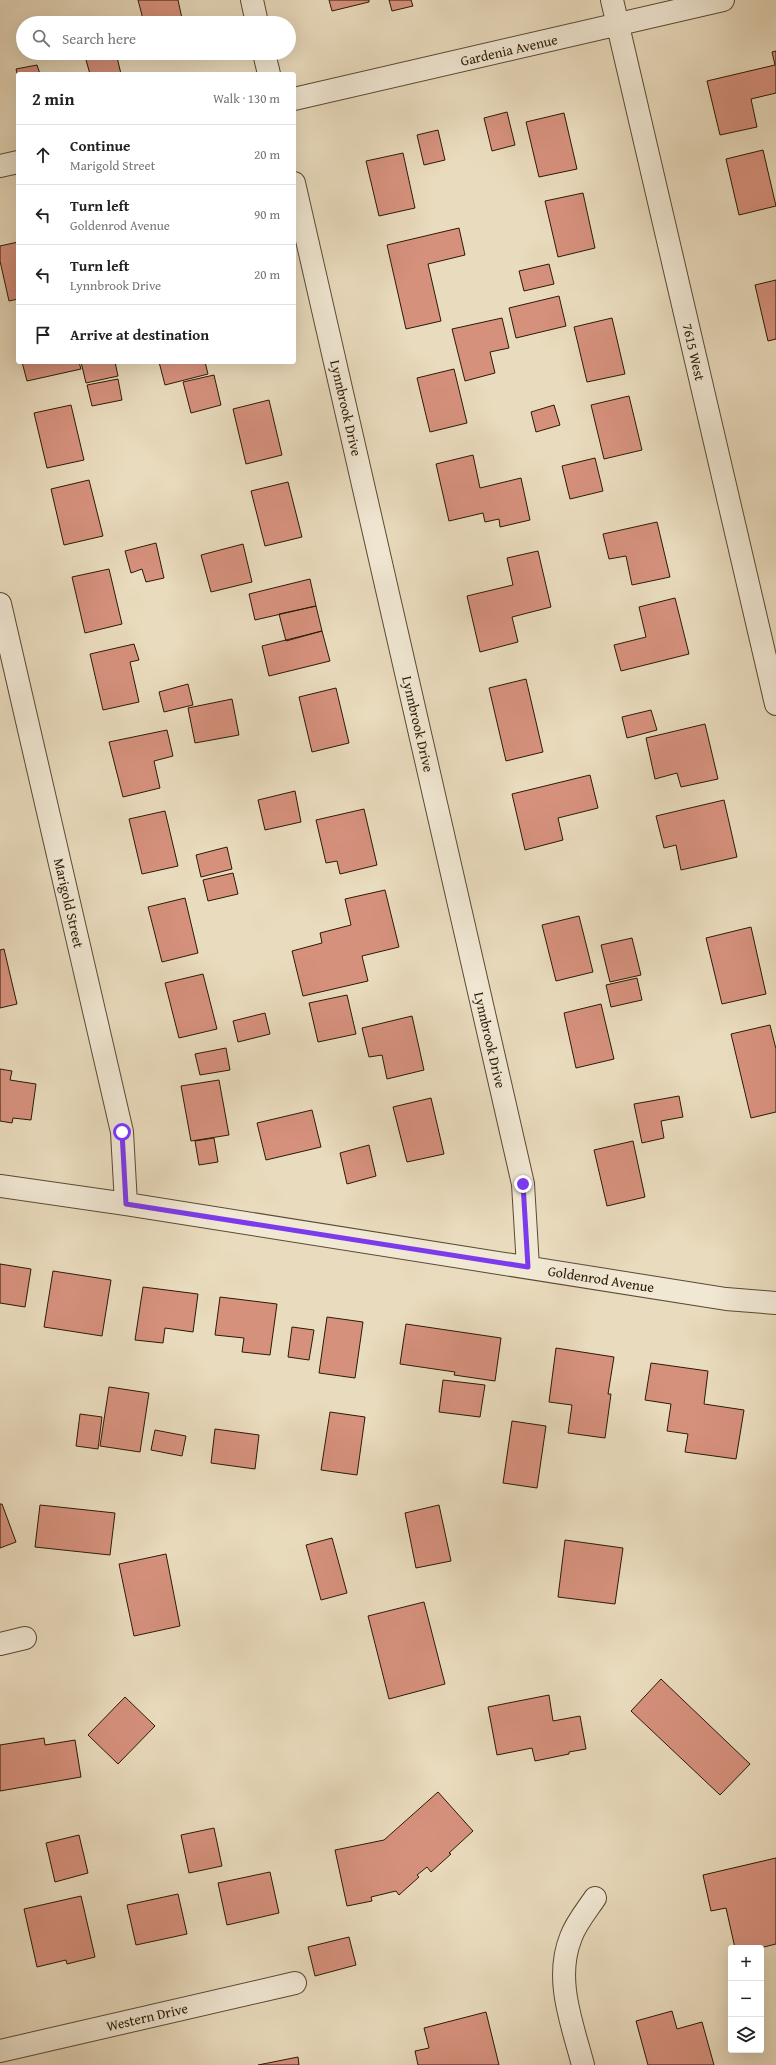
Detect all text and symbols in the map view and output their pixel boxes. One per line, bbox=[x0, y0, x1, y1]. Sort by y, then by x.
search box bbox=[16, 16, 296, 60]
icon: search bbox=[30, 27, 52, 49]
text: Search here bbox=[62, 28, 136, 49]
street label: Gardenia Avenue bbox=[458, 29, 560, 71]
text: 2 min bbox=[32, 86, 74, 111]
text: Walk · 130 m bbox=[213, 89, 280, 108]
text: Continue bbox=[70, 135, 131, 156]
icon: ahead bbox=[32, 144, 54, 166]
text: 20 m bbox=[254, 145, 280, 164]
text: Marigold Street bbox=[70, 156, 155, 175]
text: Turn left bbox=[70, 195, 129, 216]
icon: left bbox=[32, 204, 54, 226]
text: 90 m bbox=[254, 205, 280, 224]
text: Goldenrod Avenue bbox=[70, 216, 170, 235]
text: Turn left bbox=[70, 255, 129, 276]
icon: left bbox=[32, 264, 54, 286]
text: 20 m bbox=[254, 265, 280, 284]
text: Lynnbrook Drive bbox=[70, 276, 161, 295]
street label: 7615 West bbox=[678, 321, 710, 383]
icon: arrive bbox=[32, 324, 54, 346]
text: Arrive at destination bbox=[70, 324, 209, 345]
street label: Lynnbrook Drive bbox=[325, 358, 367, 459]
street label: Lynnbrook Drive bbox=[397, 674, 439, 775]
street label: Marigold Street bbox=[49, 856, 89, 950]
street label: Lynnbrook Drive bbox=[469, 990, 511, 1091]
route start bbox=[113, 1123, 131, 1141]
route end bbox=[514, 1175, 532, 1193]
street label: Goldenrod Avenue bbox=[546, 1261, 656, 1297]
map controls bbox=[728, 1945, 764, 2053]
button: + bbox=[728, 1945, 764, 1981]
button: − bbox=[728, 1981, 764, 2017]
street label: Western Drive bbox=[104, 1998, 190, 2036]
button: layers bbox=[728, 2017, 764, 2053]

